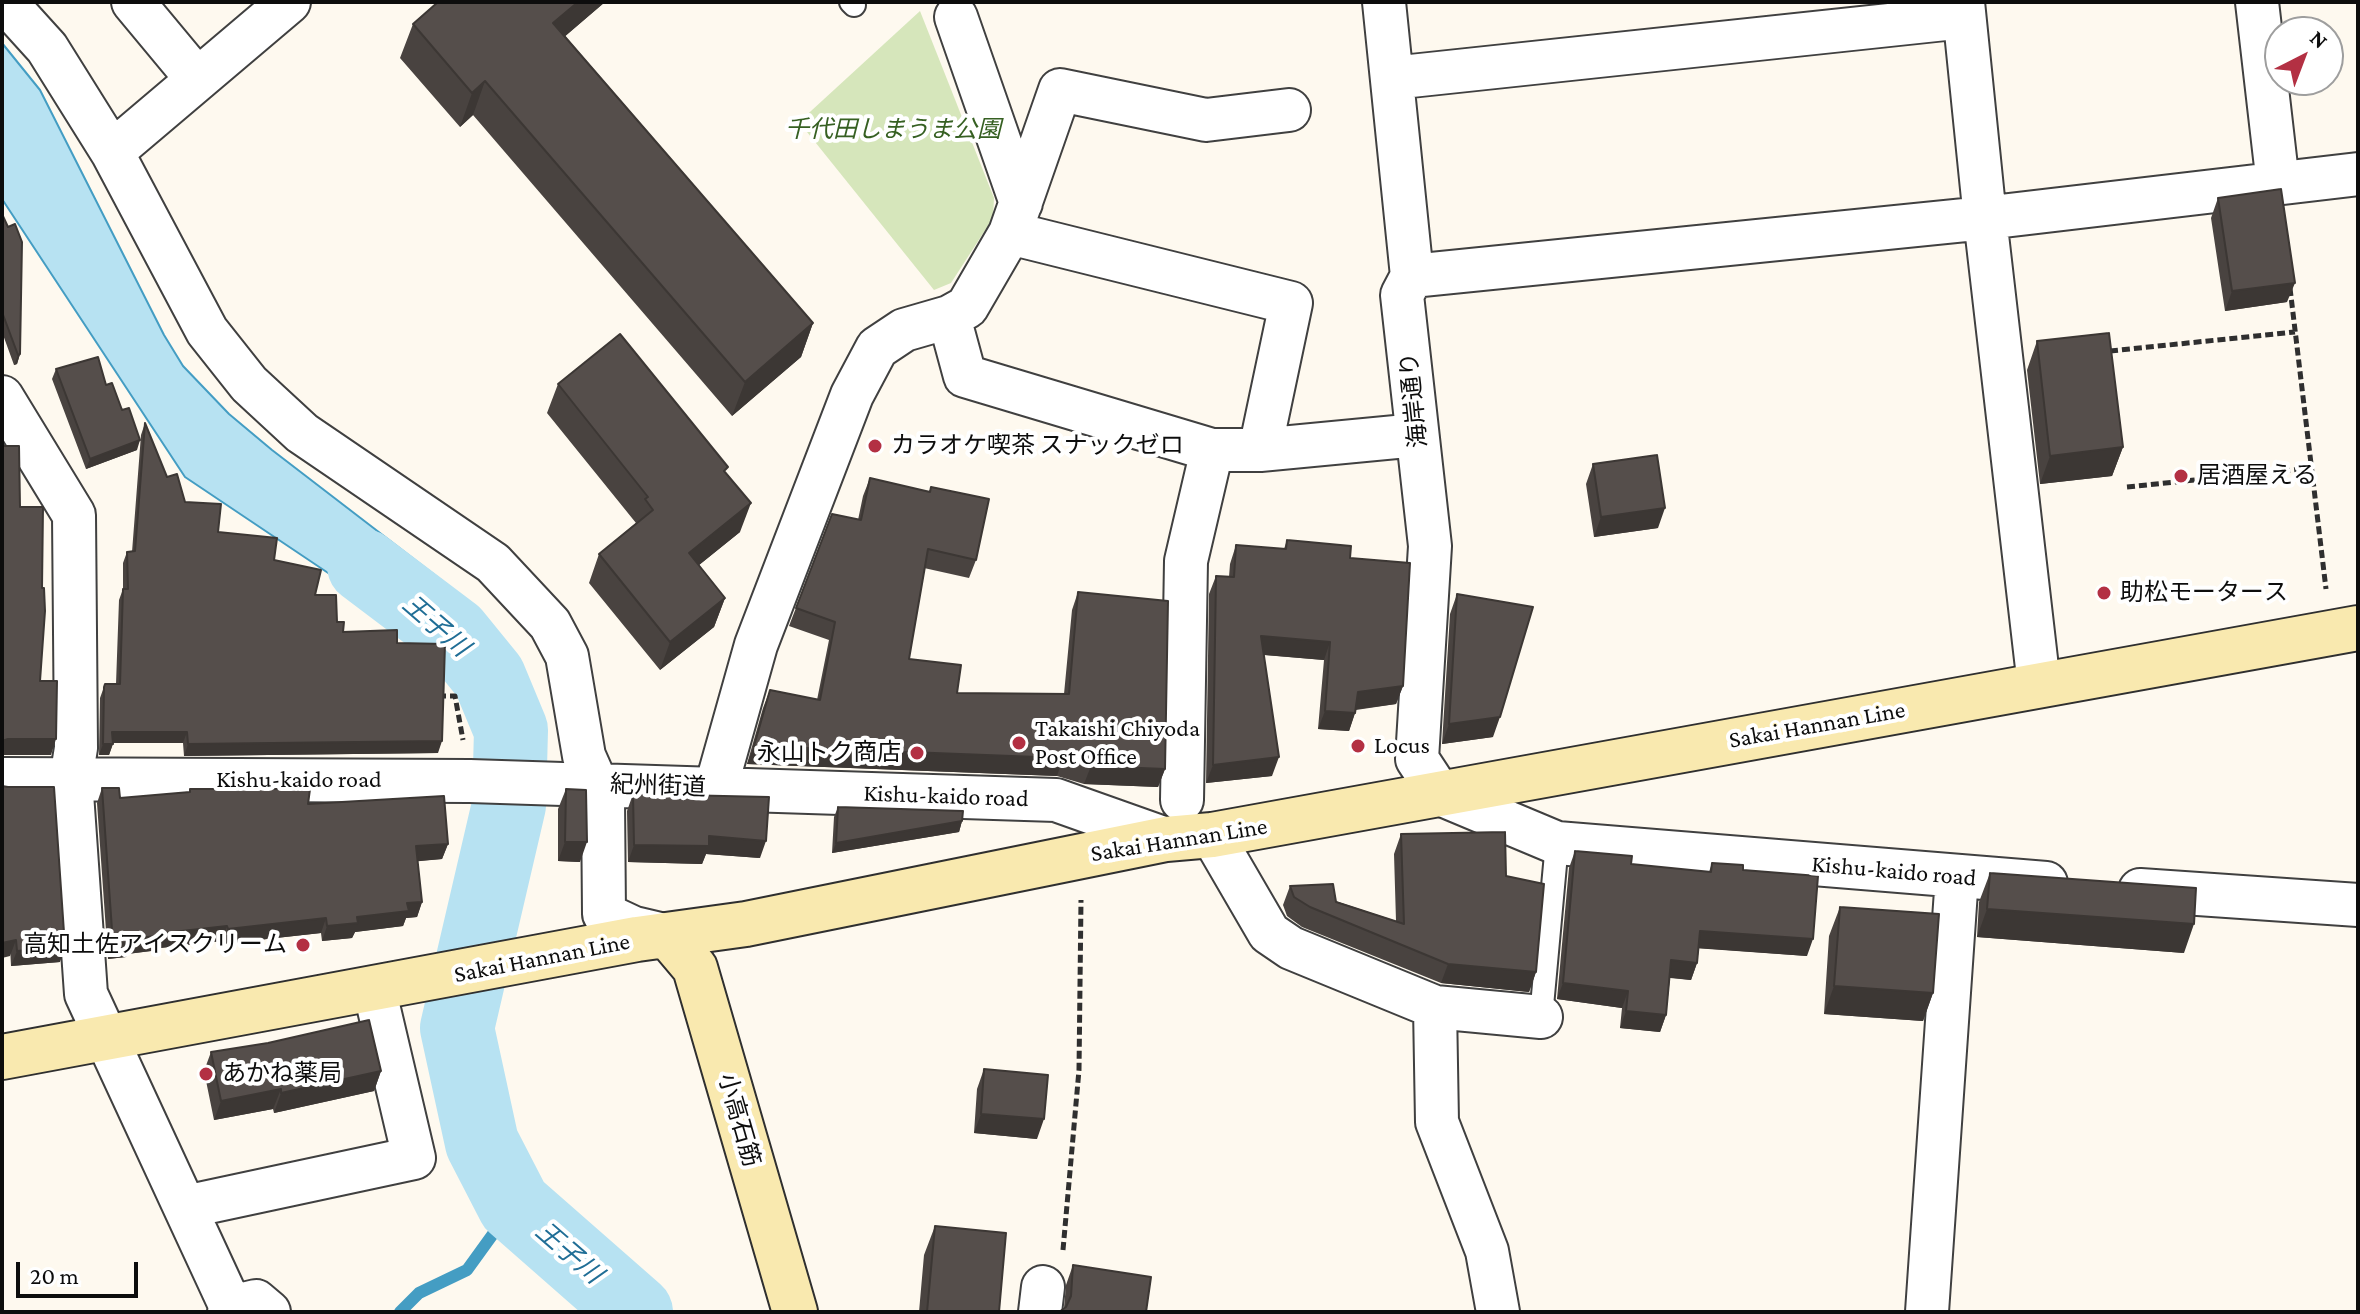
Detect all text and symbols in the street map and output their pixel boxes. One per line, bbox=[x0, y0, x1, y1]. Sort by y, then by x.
north arrow bbox=[2264, 16, 2344, 96]
text: N bbox=[2305, 25, 2333, 54]
park label: 千代田しまうま公園 bbox=[785, 116, 1001, 144]
street label: 海岸通り bbox=[1395, 351, 1433, 449]
place label: カラオケ喫茶 スナックゼロ bbox=[891, 432, 1183, 460]
marker: カラオケ喫茶 スナックゼロ bbox=[866, 437, 884, 455]
place label: 居酒屋える bbox=[2197, 462, 2317, 490]
marker: 居酒屋える bbox=[2172, 467, 2190, 485]
place label: 助松モータース bbox=[2120, 579, 2288, 607]
marker: 助松モータース bbox=[2095, 584, 2113, 602]
water label: 王子川 bbox=[396, 589, 476, 663]
street label: Sakai Hannan Line bbox=[1727, 695, 1907, 755]
place label: Takaishi Chiyoda Post Office bbox=[1035, 715, 1200, 771]
place label: Locus bbox=[1374, 732, 1430, 760]
marker: Takaishi Chiyoda Post Office bbox=[1010, 734, 1028, 752]
marker: Locus bbox=[1349, 737, 1367, 755]
place label: 永山トク商店 bbox=[757, 739, 901, 767]
marker: 永山トク商店 bbox=[908, 744, 926, 762]
street label: Kishu-kaido road bbox=[216, 766, 382, 794]
street label: 紀州街道 bbox=[610, 770, 706, 802]
street label: Kishu-kaido road bbox=[863, 779, 1029, 813]
street label: Sakai Hannan Line bbox=[1089, 812, 1269, 868]
street label: Kishu-kaido road bbox=[1810, 849, 1978, 893]
street label: Sakai Hannan Line bbox=[452, 927, 632, 989]
place label: 高知土佐アイスクリーム bbox=[23, 931, 287, 959]
marker: 高知土佐アイスクリーム bbox=[294, 936, 312, 954]
place label: あかね薬局 bbox=[222, 1060, 342, 1088]
marker: あかね薬局 bbox=[197, 1065, 215, 1083]
street label: 小高石筋 bbox=[712, 1070, 766, 1170]
water label: 王子川 bbox=[529, 1216, 609, 1290]
scale bar bbox=[20, 1246, 142, 1296]
text: 20 m bbox=[30, 1262, 79, 1289]

